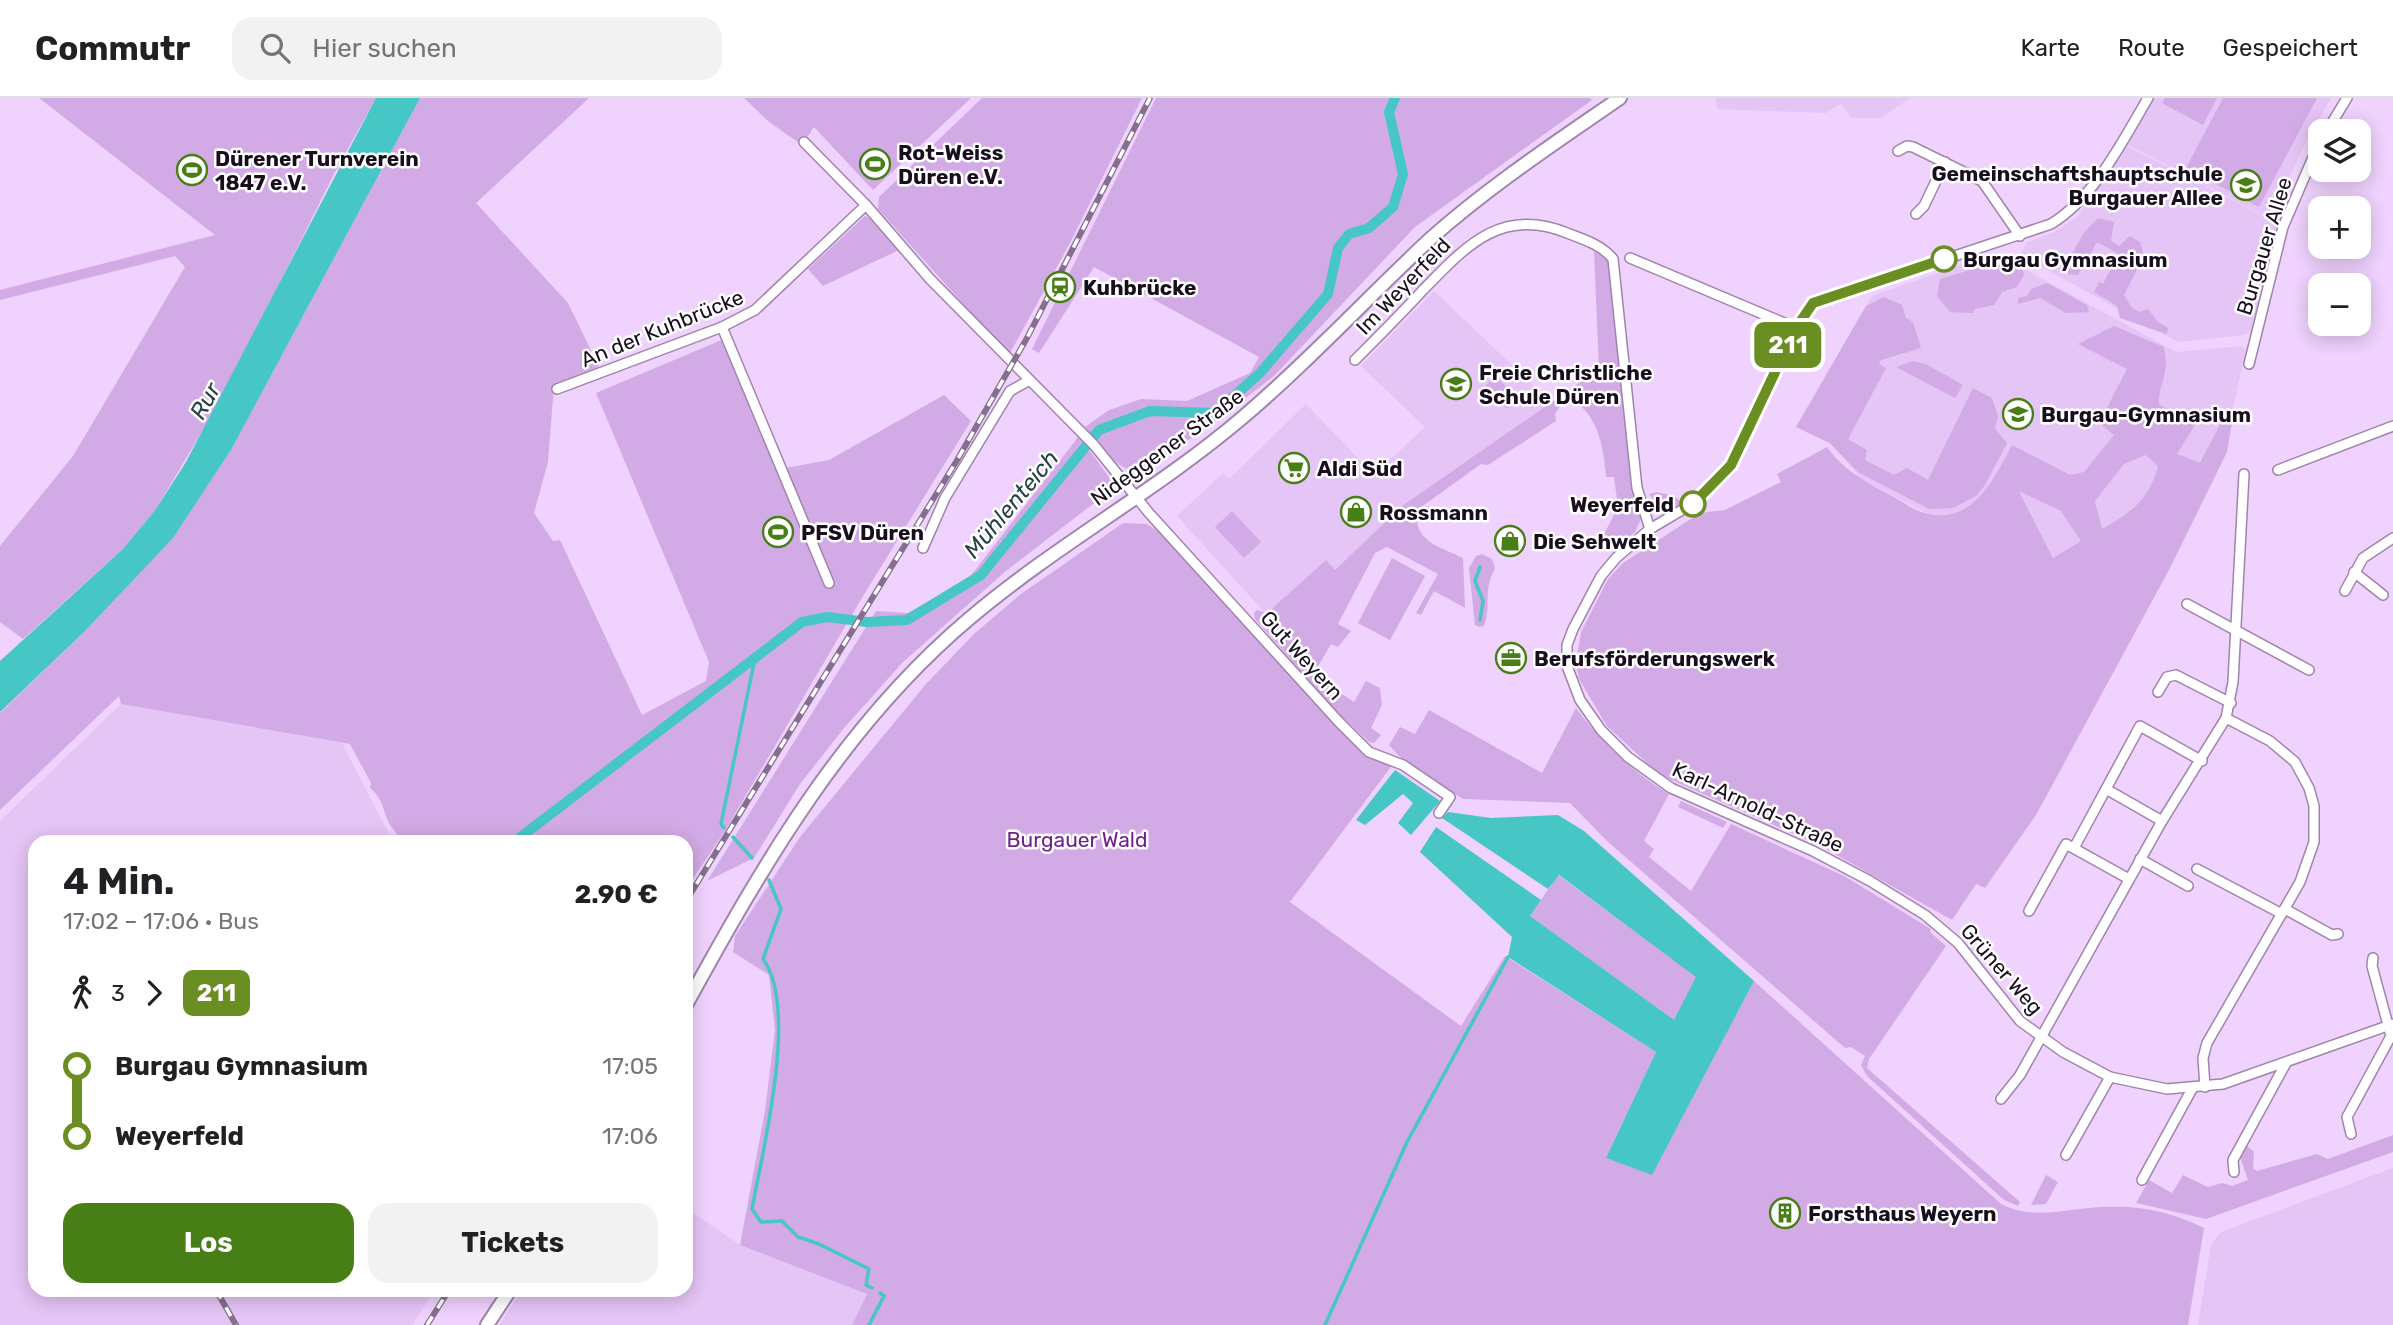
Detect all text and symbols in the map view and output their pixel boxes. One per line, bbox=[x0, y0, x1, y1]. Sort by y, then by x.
search box bbox=[232, 17, 722, 80]
text: Commutr bbox=[35, 29, 190, 68]
icon: search bbox=[256, 29, 294, 67]
text: Hier suchen bbox=[312, 33, 457, 64]
text: Karte bbox=[2021, 34, 2080, 62]
text: Route bbox=[2118, 34, 2185, 62]
text: Gespeichert bbox=[2223, 34, 2358, 62]
map controls bbox=[2308, 119, 2371, 336]
button: layers bbox=[2308, 119, 2371, 182]
place label: Rot-Weiss Düren e.V. bbox=[898, 140, 1003, 189]
place label: Dürener Turnverein 1847 e.V. bbox=[215, 146, 419, 195]
sports icon: Rot-Weiss Düren e.V. bbox=[858, 147, 892, 181]
sports icon: Dürener Turnverein 1847 e.V. bbox=[175, 153, 209, 187]
place label: Gemeinschaftshauptschule Burgauer Allee bbox=[1931, 161, 2223, 210]
school or university icon: Gemeinschaftshauptschule Burgauer Allee bbox=[2229, 168, 2263, 202]
street label: Burgauer Allee bbox=[2231, 174, 2297, 318]
button: + bbox=[2308, 196, 2371, 259]
street label: Im Weyerfeld bbox=[1351, 232, 1455, 340]
marker: Burgau Gymnasium bbox=[1931, 246, 1957, 272]
place label: Burgau Gymnasium bbox=[1963, 247, 2167, 272]
station icon: Kuhbrücke bbox=[1043, 270, 1077, 304]
button: − bbox=[2308, 273, 2371, 336]
place label: Kuhbrücke bbox=[1083, 275, 1197, 300]
street label: An der Kuhbrücke bbox=[577, 284, 747, 372]
line badge: 211 bbox=[1748, 322, 1828, 368]
text: 211 bbox=[1768, 331, 1808, 359]
place label: Freie Christliche Schule Düren bbox=[1479, 360, 1652, 409]
school or university icon: Freie Christliche Schule Düren bbox=[1439, 367, 1473, 401]
water label: Rur bbox=[184, 377, 227, 424]
street label: Nideggener Straße bbox=[1086, 383, 1248, 511]
school or university icon: Burgau-Gymnasium bbox=[2001, 397, 2035, 431]
place label: Burgau-Gymnasium bbox=[2041, 402, 2251, 427]
water label: Mühlenteich bbox=[958, 444, 1064, 564]
supermarket icon: Aldi Süd bbox=[1277, 451, 1311, 485]
place label: Aldi Süd bbox=[1317, 456, 1402, 481]
marker: Weyerfeld bbox=[1680, 491, 1706, 517]
place label: Weyerfeld bbox=[1570, 492, 1674, 517]
shop icon: Rossmann bbox=[1339, 495, 1373, 529]
place label: Rossmann bbox=[1379, 500, 1488, 525]
sports icon: PFSV Düren bbox=[761, 515, 795, 549]
place label: PFSV Düren bbox=[801, 520, 924, 545]
shop icon: Die Sehwelt bbox=[1493, 524, 1527, 558]
place label: Die Sehwelt bbox=[1533, 529, 1657, 554]
street label: Gut Weyern bbox=[1255, 605, 1349, 705]
office icon: Berufsförderungswerk bbox=[1494, 641, 1528, 675]
place label: Berufsförderungswerk bbox=[1534, 646, 1776, 671]
street label: Karl-Arnold-Straße bbox=[1668, 756, 1848, 858]
park label: Burgauer Wald bbox=[1007, 827, 1147, 852]
text: 4 Min. bbox=[63, 858, 175, 904]
text: 2.90 € bbox=[574, 879, 658, 910]
text: 17:02 – 17:06 · Bus bbox=[63, 907, 259, 935]
street label: Grüner Weg bbox=[1956, 918, 2048, 1020]
icon: walk bbox=[63, 974, 101, 1012]
icon: forward bbox=[135, 974, 173, 1012]
text: 3 bbox=[111, 979, 125, 1007]
text: 211 bbox=[197, 979, 236, 1007]
text: Burgau Gymnasium bbox=[115, 1051, 368, 1082]
text: 17:05 bbox=[602, 1052, 658, 1080]
text: Weyerfeld bbox=[115, 1121, 244, 1152]
text: 17:06 bbox=[602, 1122, 658, 1150]
building icon: Forsthaus Weyern bbox=[1768, 1196, 1802, 1230]
place label: Forsthaus Weyern bbox=[1808, 1201, 1997, 1226]
button: Los bbox=[63, 1203, 354, 1283]
button: Tickets bbox=[368, 1203, 658, 1283]

